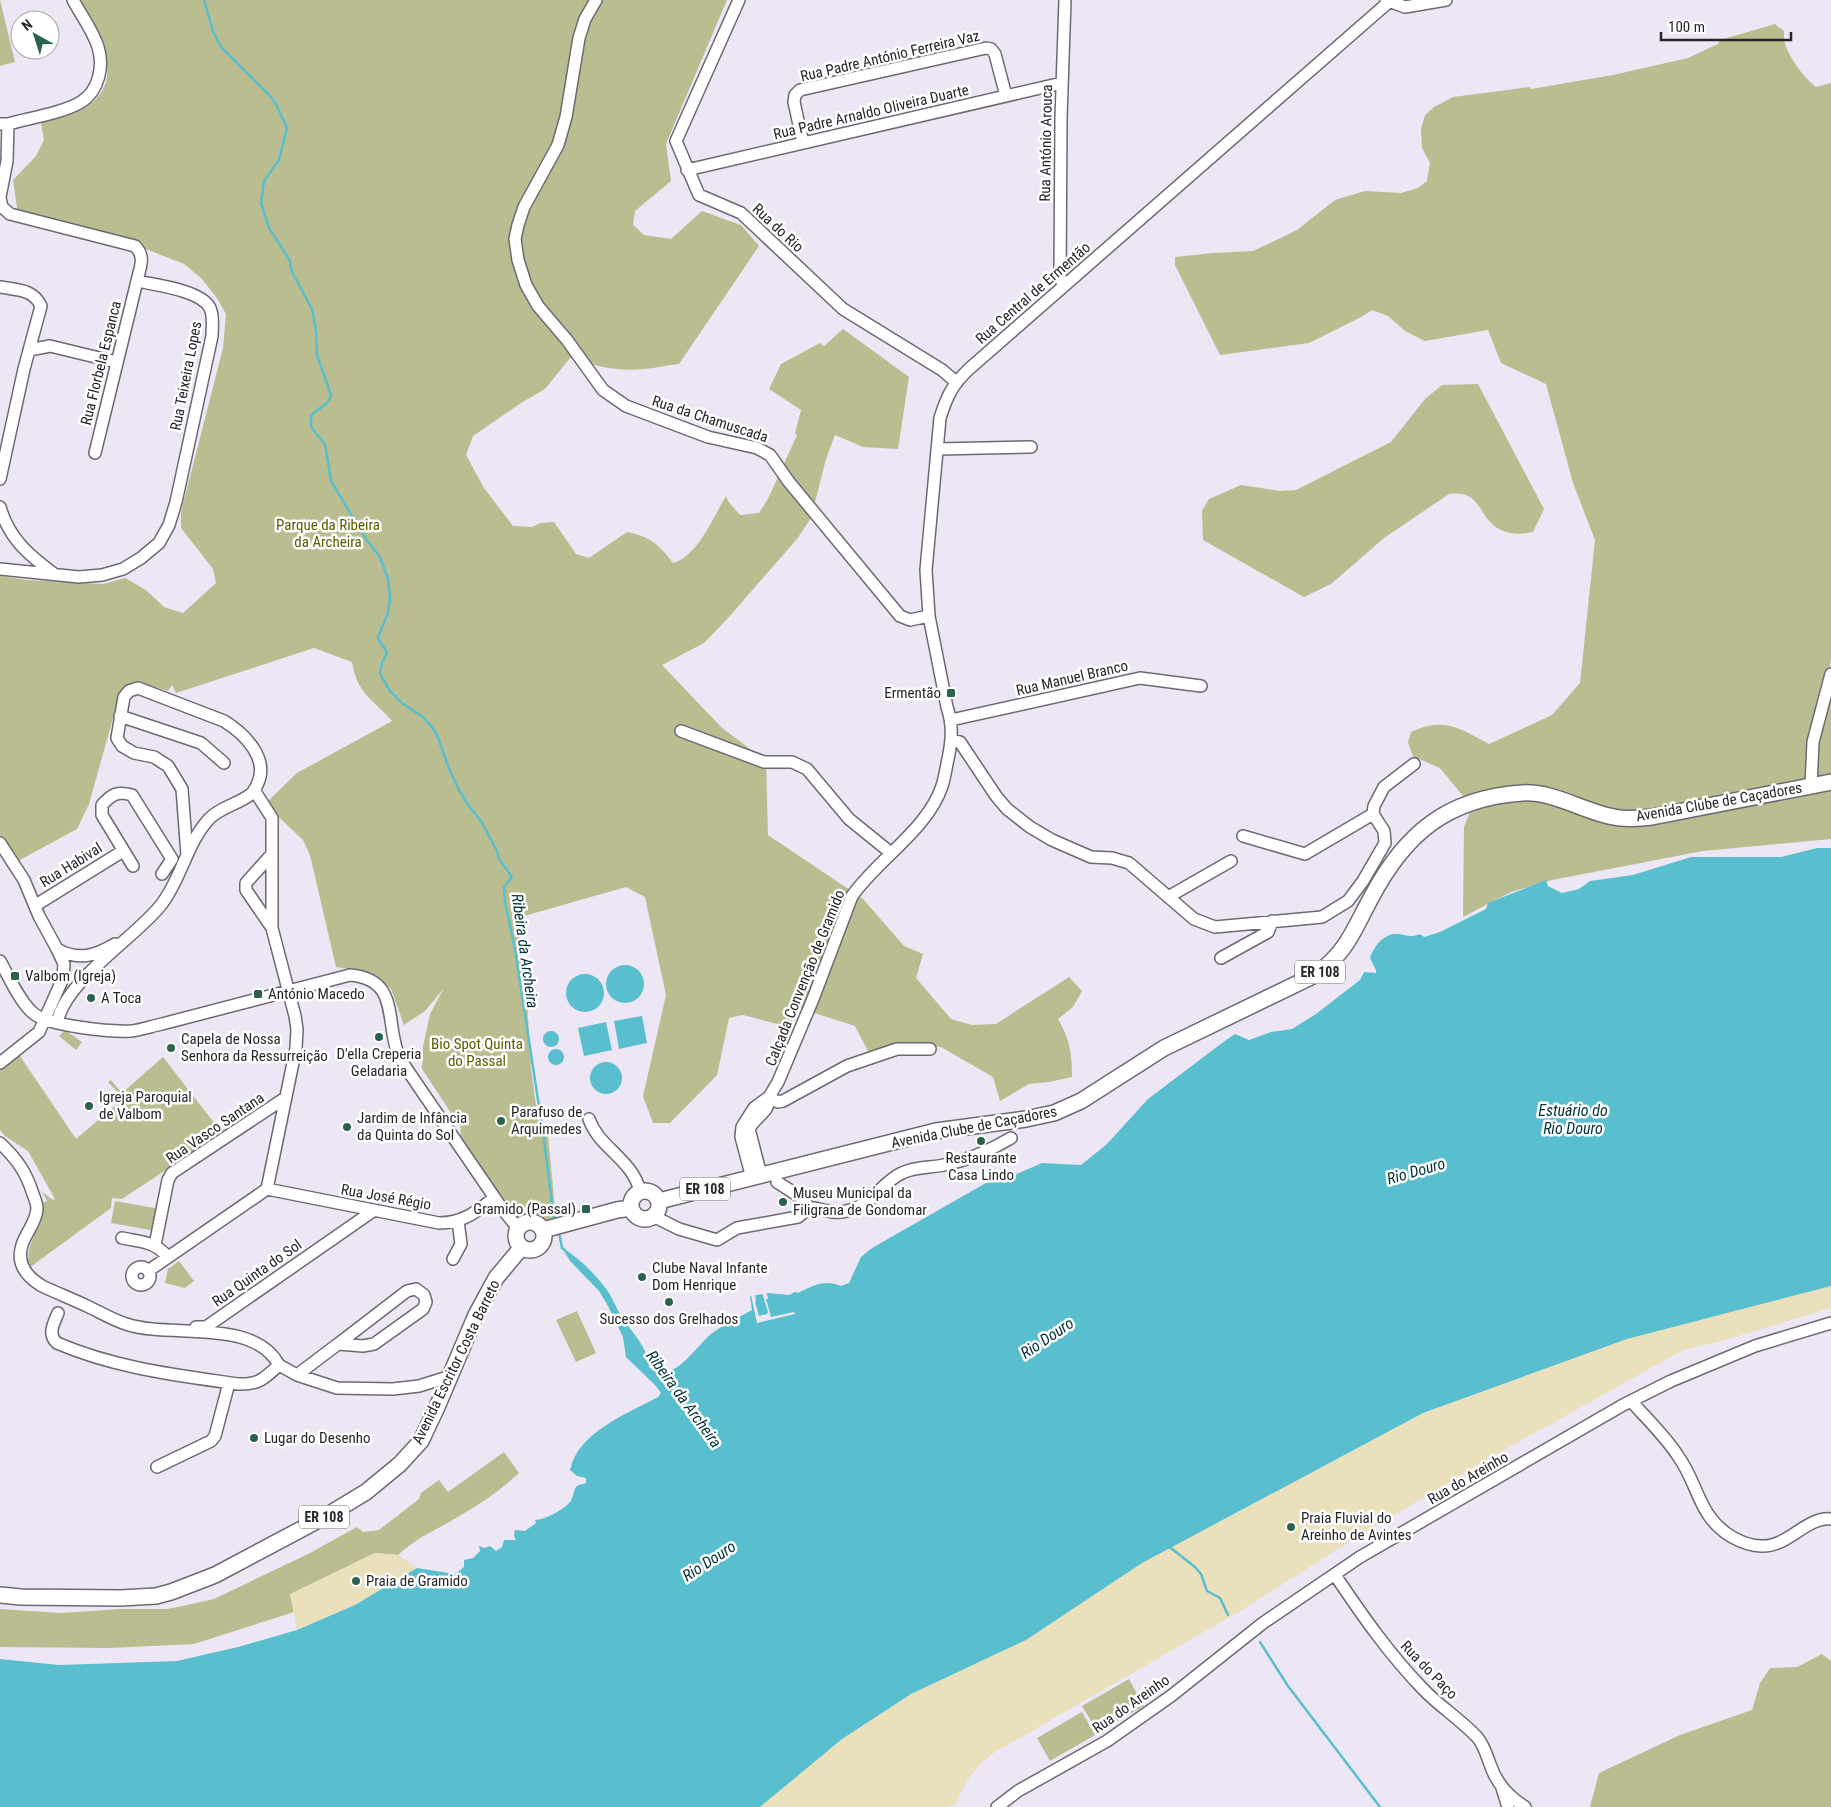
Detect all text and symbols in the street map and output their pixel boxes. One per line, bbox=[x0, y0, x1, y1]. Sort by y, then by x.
north arrow bbox=[10, 10, 60, 60]
scale bar bbox=[1661, 10, 1791, 42]
text: N bbox=[18, 16, 35, 34]
text: 100 m bbox=[1668, 18, 1705, 36]
street label: Rua Padre António Ferreira Vaz bbox=[799, 27, 981, 85]
street label: Rua Padre Arnaldo Oliveira Duarte bbox=[771, 81, 971, 143]
street label: Rua António Arouca bbox=[1036, 84, 1056, 202]
street label: Rua do Rio bbox=[749, 200, 807, 256]
street label: Rua Central de Ermentão bbox=[972, 238, 1094, 348]
street label: Rua Florbela Espanca bbox=[77, 299, 125, 427]
street label: Rua Teixeira Lopes bbox=[167, 320, 205, 432]
street label: Rua da Chamuscada bbox=[650, 392, 770, 446]
park label: Parque da Ribeira da Archeira bbox=[276, 516, 380, 551]
street label: Rua Manuel Branco bbox=[1014, 656, 1130, 700]
place label: Ermentão bbox=[884, 684, 941, 702]
marker: Ermentão bbox=[945, 687, 957, 699]
street label: Avenida Clube de Caçadores bbox=[1634, 778, 1804, 825]
street label: Rua Habival bbox=[37, 839, 105, 891]
street label: Calçada Convenção de Gramido bbox=[761, 887, 849, 1069]
water label: Ribeira da Archeira bbox=[508, 893, 542, 1009]
road number: ER 108 bbox=[1295, 960, 1345, 984]
place label: Valbom (Igreja) bbox=[25, 967, 116, 985]
marker: Valbom (Igreja) bbox=[9, 970, 21, 982]
place label: António Macedo bbox=[268, 985, 365, 1003]
marker: António Macedo bbox=[252, 988, 264, 1000]
place label: A Toca bbox=[101, 989, 142, 1007]
marker: A Toca bbox=[85, 992, 97, 1004]
place label: Capela de Nossa Senhora da Ressurreição bbox=[181, 1030, 328, 1065]
marker: D'ella Creperia Geladaria bbox=[373, 1031, 385, 1043]
park label: Bio Spot Quinta do Passal bbox=[431, 1035, 523, 1070]
marker: Capela de Nossa Senhora da Ressurreição bbox=[165, 1042, 177, 1054]
place label: D'ella Creperia Geladaria bbox=[337, 1045, 421, 1080]
place label: Igreja Paroquial de Valbom bbox=[99, 1088, 192, 1123]
street label: Rua Vasco Santana bbox=[163, 1089, 267, 1167]
marker: Igreja Paroquial de Valbom bbox=[83, 1100, 95, 1112]
water label: Estuário do Rio Douro bbox=[1538, 1101, 1608, 1138]
street label: Avenida Clube de Caçadores bbox=[890, 1102, 1059, 1152]
place label: Parafuso de Arquimedes bbox=[511, 1103, 582, 1138]
place label: Jardim de Infância da Quinta do Sol bbox=[357, 1109, 467, 1144]
marker: Parafuso de Arquimedes bbox=[495, 1115, 507, 1127]
marker: Jardim de Infância da Quinta do Sol bbox=[341, 1121, 353, 1133]
marker: Restaurante Casa Lindo bbox=[975, 1135, 987, 1147]
place label: Restaurante Casa Lindo bbox=[946, 1149, 1016, 1184]
water label: Rio Douro bbox=[1385, 1154, 1448, 1188]
road number: ER 108 bbox=[680, 1178, 730, 1200]
street label: Rua José Régio bbox=[339, 1180, 433, 1214]
place label: Museu Municipal da Filigrana de Gondomar bbox=[793, 1184, 927, 1219]
marker: Museu Municipal da Filigrana de Gondomar bbox=[777, 1196, 789, 1208]
place label: Gramido (Passal) bbox=[473, 1200, 576, 1218]
marker: Gramido (Passal) bbox=[580, 1203, 592, 1215]
street label: Rua Quinta do Sol bbox=[209, 1236, 305, 1310]
place label: Clube Naval Infante Dom Henrique bbox=[652, 1259, 768, 1294]
marker: Clube Naval Infante Dom Henrique bbox=[636, 1271, 648, 1283]
street label: Avenida Escritor Costa Barreto bbox=[408, 1277, 504, 1447]
marker: Sucesso dos Grelhados bbox=[663, 1296, 675, 1308]
place label: Sucesso dos Grelhados bbox=[600, 1310, 739, 1328]
water label: Rio Douro bbox=[1017, 1313, 1077, 1363]
water label: Ribeira da Archeira bbox=[642, 1347, 726, 1451]
place label: Lugar do Desenho bbox=[264, 1429, 371, 1447]
marker: Lugar do Desenho bbox=[248, 1432, 260, 1444]
street label: Rua do Areinho bbox=[1425, 1448, 1511, 1508]
road number: ER 108 bbox=[299, 1505, 349, 1528]
place label: Praia Fluvial do Areinho de Avintes bbox=[1301, 1509, 1412, 1544]
marker: Praia Fluvial do Areinho de Avintes bbox=[1285, 1521, 1297, 1533]
water label: Rio Douro bbox=[679, 1537, 739, 1585]
place label: Praia de Gramido bbox=[366, 1572, 468, 1590]
marker: Praia de Gramido bbox=[350, 1575, 362, 1587]
street label: Rua do Paço bbox=[1397, 1637, 1461, 1703]
street label: Rua do Areinho bbox=[1089, 1671, 1173, 1737]

